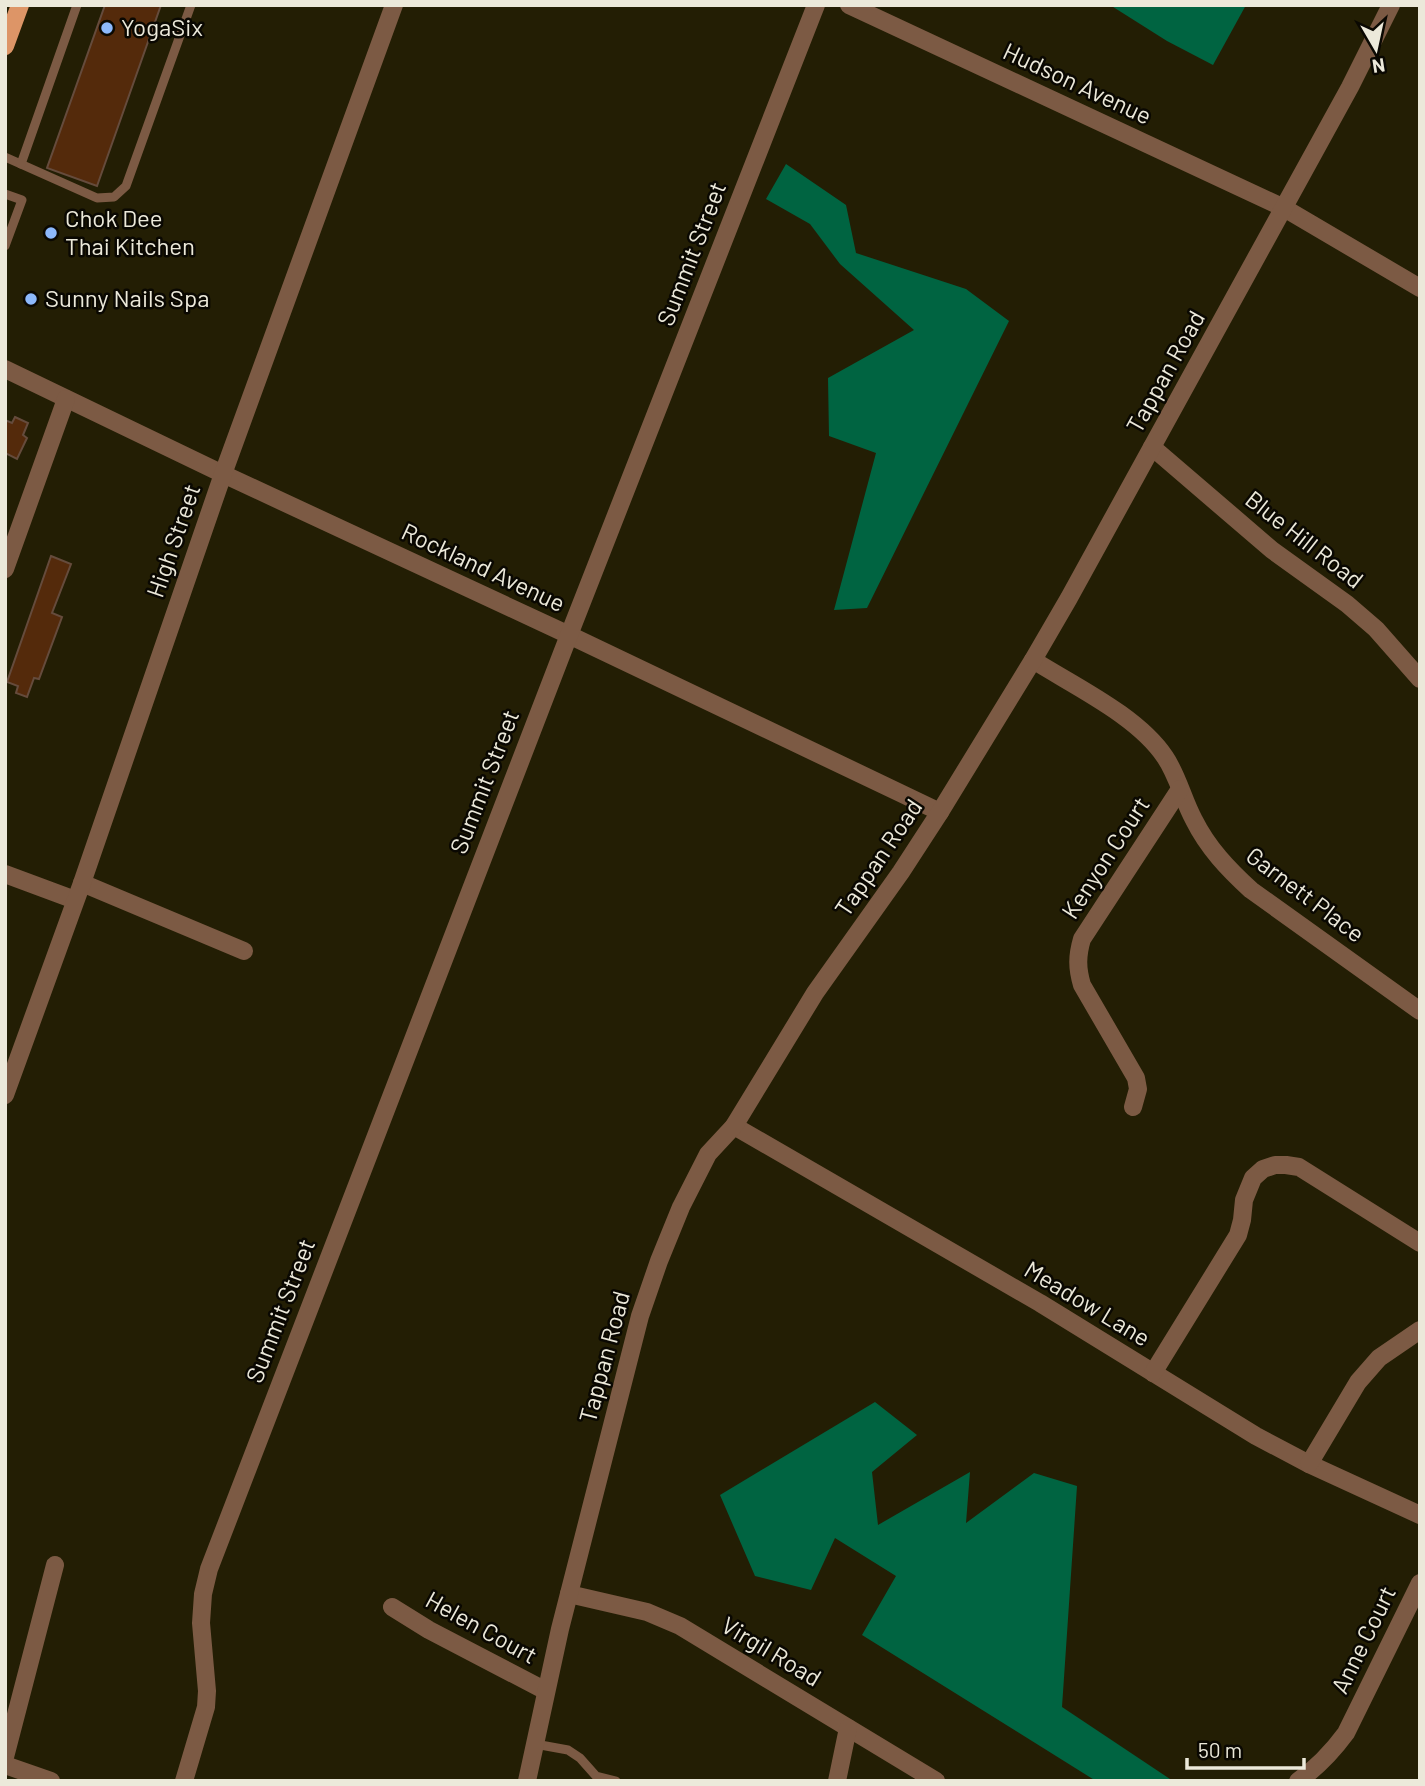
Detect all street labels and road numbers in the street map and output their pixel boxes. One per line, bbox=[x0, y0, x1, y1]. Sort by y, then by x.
street label: Hudson Avenue bbox=[999, 36, 1156, 130]
street label: Summit Street bbox=[650, 177, 731, 330]
street label: Tappan Road bbox=[1119, 305, 1210, 437]
street label: High Street bbox=[140, 480, 205, 601]
street label: Blue Hill Road bbox=[1240, 484, 1370, 594]
street label: Rockland Avenue bbox=[397, 516, 570, 617]
street label: Summit Street bbox=[443, 705, 524, 858]
street label: Kenyon Court bbox=[1055, 791, 1155, 924]
street label: Tappan Road bbox=[828, 793, 928, 921]
street label: Garnett Place bbox=[1241, 840, 1371, 948]
street label: Summit Street bbox=[239, 1234, 320, 1387]
street label: Meadow Lane bbox=[1020, 1254, 1156, 1352]
street label: Tappan Road bbox=[572, 1288, 635, 1426]
street label: Anne Court bbox=[1324, 1581, 1401, 1698]
street label: Helen Court bbox=[421, 1584, 542, 1669]
street label: Virgil Road bbox=[717, 1610, 827, 1692]

